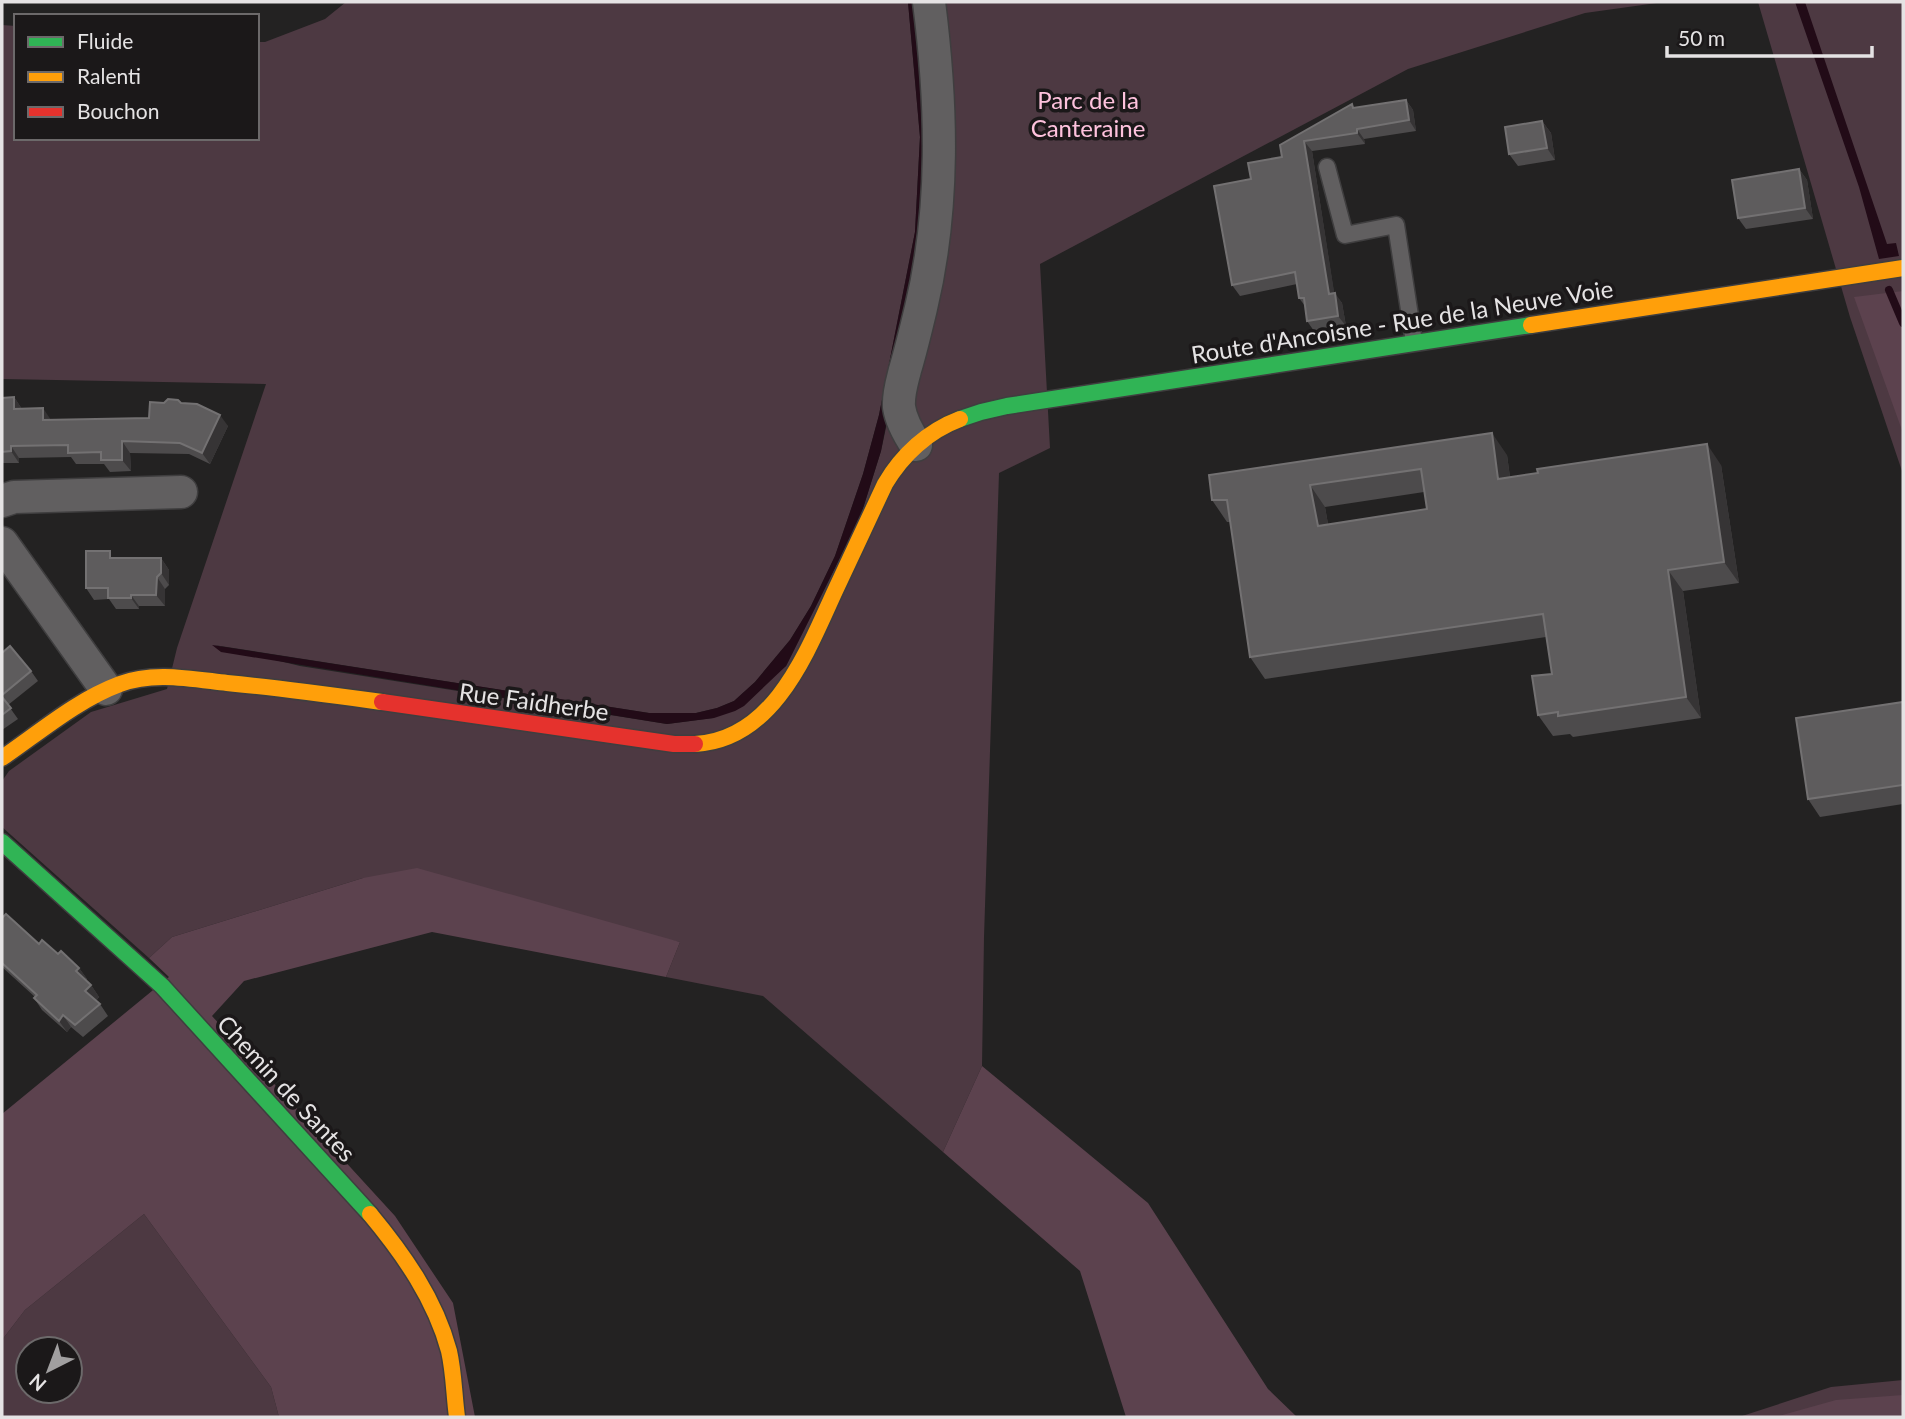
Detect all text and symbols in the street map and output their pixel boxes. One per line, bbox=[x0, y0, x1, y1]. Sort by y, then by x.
legend bbox=[14, 14, 259, 140]
scale bar bbox=[1667, 14, 1872, 58]
text: 50 m bbox=[1678, 25, 1725, 50]
text: Fluide bbox=[77, 28, 133, 53]
text: Ralenti bbox=[77, 63, 141, 88]
park label: Parc de la Canteraine bbox=[1031, 85, 1145, 142]
text: Bouchon bbox=[77, 98, 159, 123]
street label: Route d'Ancoisne - Rue de la Neuve Voie bbox=[1189, 273, 1615, 369]
street label: Rue Faidherbe bbox=[457, 676, 611, 726]
street label: Chemin de Santes bbox=[212, 1009, 362, 1167]
north arrow bbox=[14, 1335, 84, 1405]
text: N bbox=[24, 1370, 50, 1396]

